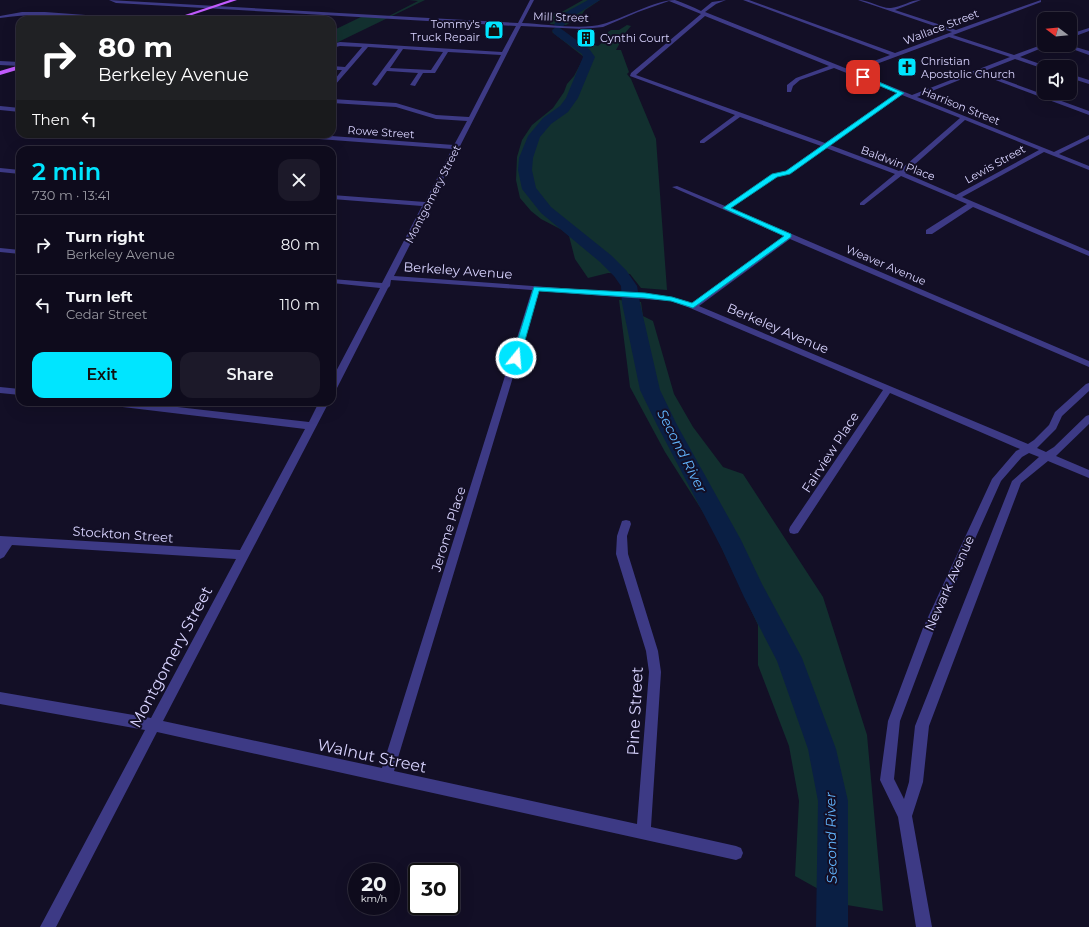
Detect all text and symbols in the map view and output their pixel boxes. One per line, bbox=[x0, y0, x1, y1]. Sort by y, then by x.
street label: Wallace Street bbox=[901, 6, 981, 48]
street label: Mill Street bbox=[533, 9, 590, 25]
north arrow bbox=[1037, 12, 1077, 52]
map controls bbox=[1037, 12, 1077, 100]
place label: Tommy's Truck Repair bbox=[411, 17, 481, 44]
shop icon: Tommy's Truck Repair bbox=[483, 19, 505, 41]
building icon: Cynthi Court bbox=[575, 27, 597, 49]
text: 80 m bbox=[98, 30, 173, 64]
place label: Cynthi Court bbox=[600, 31, 670, 45]
icon: right bbox=[32, 32, 84, 84]
place label: Christian Apostolic Church bbox=[921, 54, 1015, 81]
church icon: Christian Apostolic Church bbox=[896, 56, 918, 78]
pin bbox=[846, 60, 880, 94]
button: sound bbox=[1037, 60, 1077, 100]
text: Berkeley Avenue bbox=[98, 64, 249, 86]
icon: arrive bbox=[852, 66, 874, 88]
street label: Harrison Street bbox=[920, 84, 1003, 128]
icon: left bbox=[78, 108, 100, 130]
text: Then bbox=[32, 110, 70, 129]
street label: Rowe Street bbox=[347, 123, 415, 141]
street label: Lewis Street bbox=[962, 141, 1028, 186]
street label: Montgomery Street bbox=[402, 142, 464, 245]
street label: Baldwin Place bbox=[859, 142, 937, 184]
text: 2 min bbox=[32, 157, 101, 186]
button: close bbox=[278, 159, 320, 201]
text: 730 m · 13:41 bbox=[32, 187, 111, 203]
text: Turn right bbox=[66, 227, 145, 246]
icon: right bbox=[32, 234, 54, 256]
text: 80 m bbox=[281, 235, 320, 254]
street label: Weaver Avenue bbox=[844, 242, 929, 288]
text: Berkeley Avenue bbox=[66, 246, 175, 262]
street label: Berkeley Avenue bbox=[403, 258, 513, 282]
text: Turn left bbox=[66, 287, 133, 306]
icon: left bbox=[32, 294, 54, 316]
text: 110 m bbox=[279, 295, 320, 314]
street label: Berkeley Avenue bbox=[725, 299, 831, 357]
text: Cedar Street bbox=[66, 306, 147, 322]
position arrow bbox=[495, 337, 537, 379]
button: Exit bbox=[32, 352, 172, 398]
button: Share bbox=[180, 352, 320, 398]
water label: Second River bbox=[653, 406, 711, 496]
street label: Fairview Place bbox=[798, 408, 862, 495]
street label: Jerome Place bbox=[427, 484, 469, 574]
street label: Stockton Street bbox=[72, 523, 174, 545]
street label: Newark Avenue bbox=[921, 533, 977, 633]
street label: Montgomery Street bbox=[126, 583, 217, 731]
street label: Pine Street bbox=[623, 666, 647, 756]
street label: Walnut Street bbox=[316, 735, 429, 777]
water label: Second River bbox=[821, 792, 841, 884]
speed limit sign: 30 bbox=[408, 863, 460, 915]
text: 20 bbox=[361, 872, 387, 896]
text: km/h bbox=[361, 892, 387, 905]

